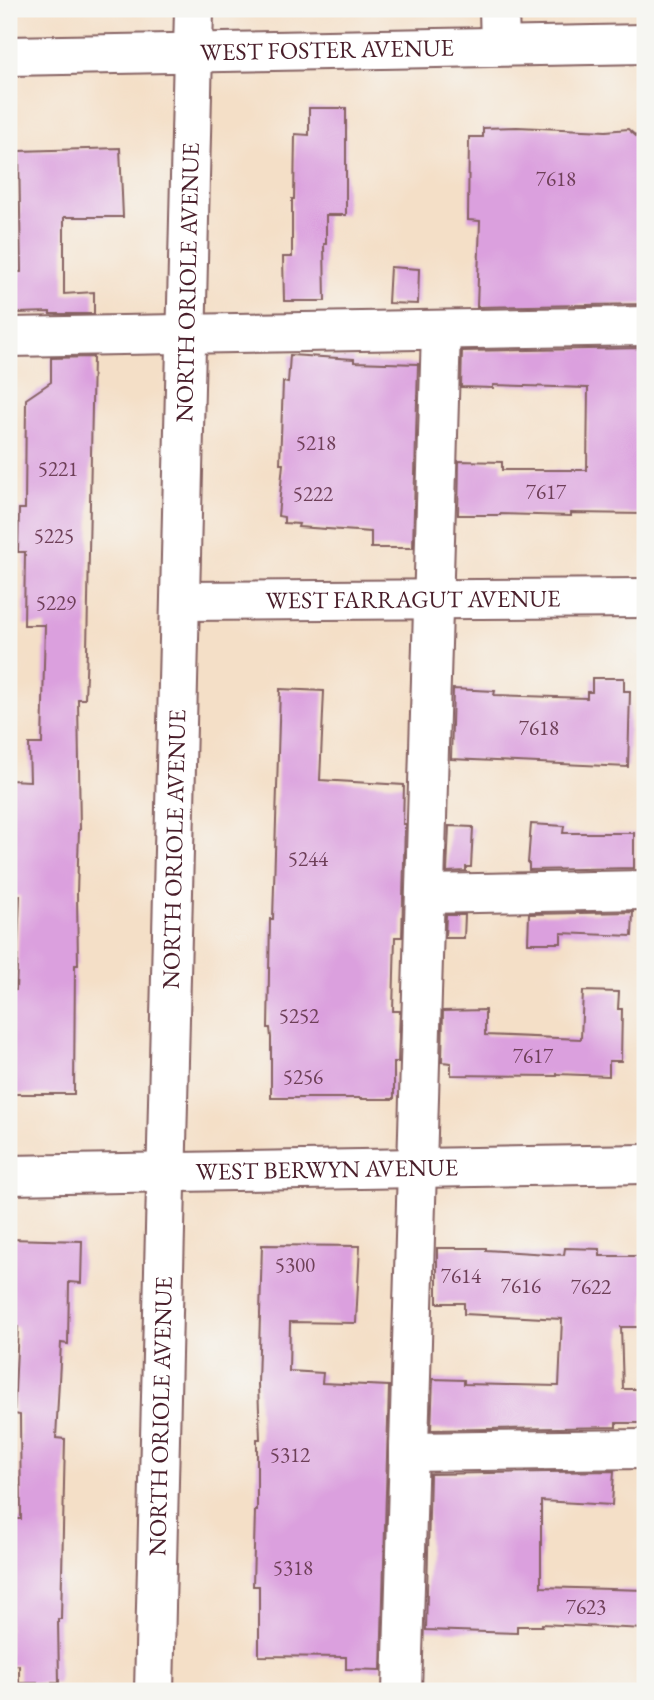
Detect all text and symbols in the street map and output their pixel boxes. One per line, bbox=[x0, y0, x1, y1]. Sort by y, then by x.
street label: WEST FOSTER AVENUE bbox=[200, 32, 454, 67]
street label: NORTH ORIOLE AVENUE bbox=[168, 142, 206, 423]
house number: 7618 bbox=[536, 165, 576, 192]
house number: 5218 bbox=[296, 429, 336, 456]
house number: 5221 bbox=[38, 455, 78, 482]
house number: 7617 bbox=[526, 478, 567, 505]
house number: 5222 bbox=[293, 480, 333, 507]
house number: 5225 bbox=[34, 522, 74, 549]
street label: WEST FARRAGUT AVENUE bbox=[265, 583, 561, 615]
house number: 5229 bbox=[36, 589, 76, 616]
street label: NORTH ORIOLE AVENUE bbox=[155, 709, 192, 990]
house number: 7618 bbox=[519, 714, 559, 741]
house number: 5244 bbox=[288, 845, 329, 872]
house number: 5252 bbox=[279, 1002, 319, 1029]
house number: 7617 bbox=[513, 1042, 554, 1069]
house number: 5256 bbox=[283, 1063, 323, 1090]
street label: WEST BERWYN AVENUE bbox=[195, 1151, 458, 1187]
house number: 5300 bbox=[275, 1251, 315, 1278]
house number: 7614 bbox=[441, 1262, 482, 1289]
house number: 7616 bbox=[501, 1272, 541, 1299]
house number: 7622 bbox=[571, 1273, 611, 1300]
street label: NORTH ORIOLE AVENUE bbox=[141, 1276, 179, 1556]
house number: 5312 bbox=[270, 1441, 310, 1468]
house number: 5318 bbox=[273, 1554, 313, 1581]
house number: 7623 bbox=[566, 1593, 606, 1620]

